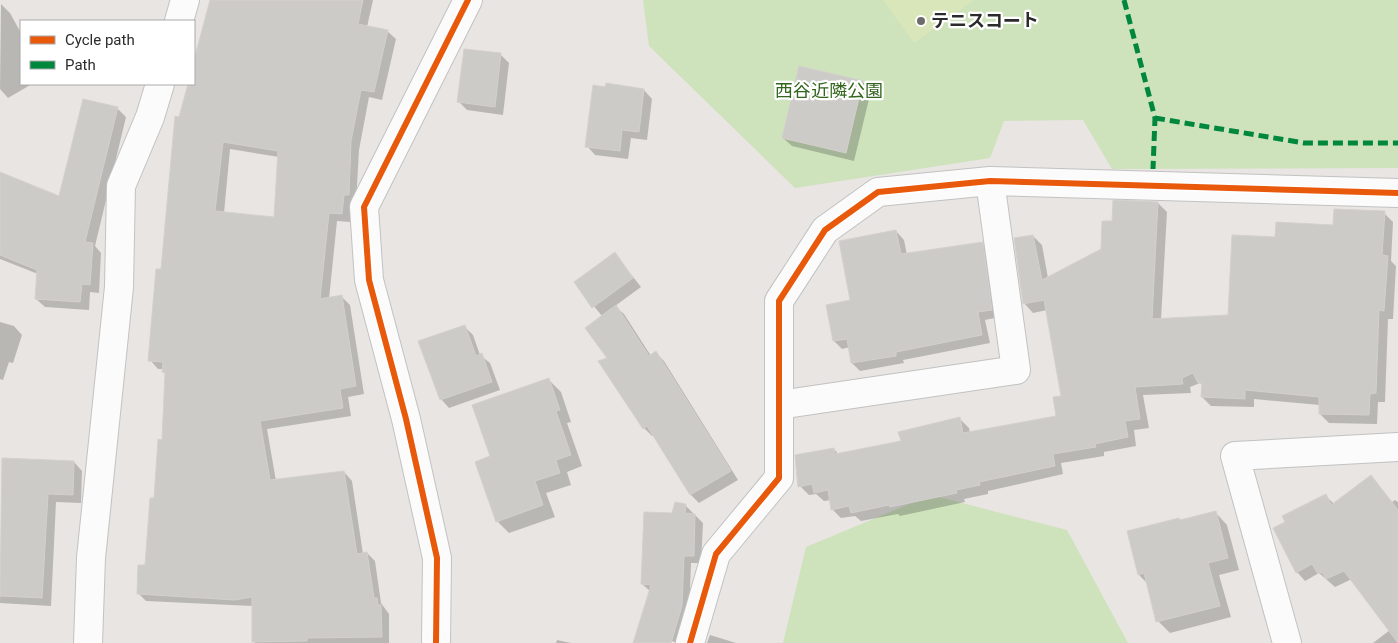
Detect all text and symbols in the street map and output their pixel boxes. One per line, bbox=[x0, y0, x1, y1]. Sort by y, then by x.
place label: テニスコート bbox=[931, 10, 1039, 31]
marker: テニスコート bbox=[915, 15, 927, 27]
legend bbox=[20, 20, 195, 85]
text: Cycle path bbox=[65, 31, 135, 49]
text: Path bbox=[65, 56, 96, 74]
park label: 西谷近隣公園 bbox=[775, 80, 883, 101]

